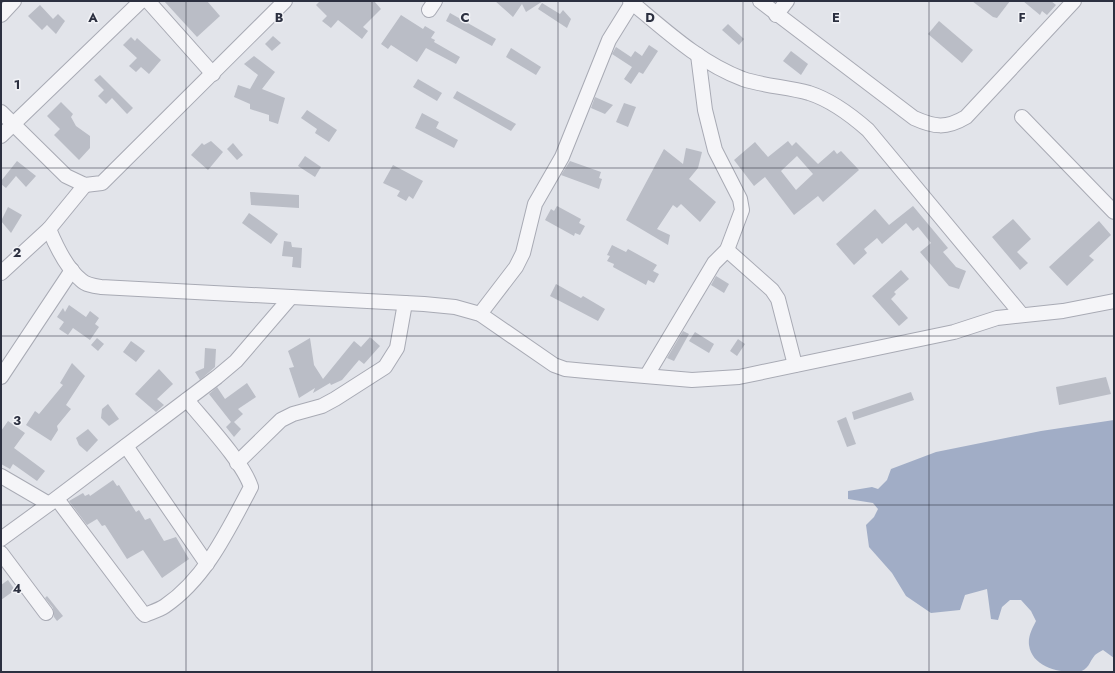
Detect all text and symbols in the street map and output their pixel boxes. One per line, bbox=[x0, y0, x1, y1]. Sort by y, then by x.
text: A bbox=[87, 8, 98, 27]
text: B bbox=[275, 8, 284, 27]
text: C bbox=[460, 8, 470, 27]
text: D bbox=[645, 8, 655, 27]
text: E bbox=[832, 8, 840, 27]
text: F bbox=[1018, 8, 1026, 27]
text: 1 bbox=[14, 75, 20, 94]
text: 2 bbox=[13, 243, 21, 262]
text: 3 bbox=[13, 411, 21, 430]
text: 4 bbox=[12, 579, 22, 598]

